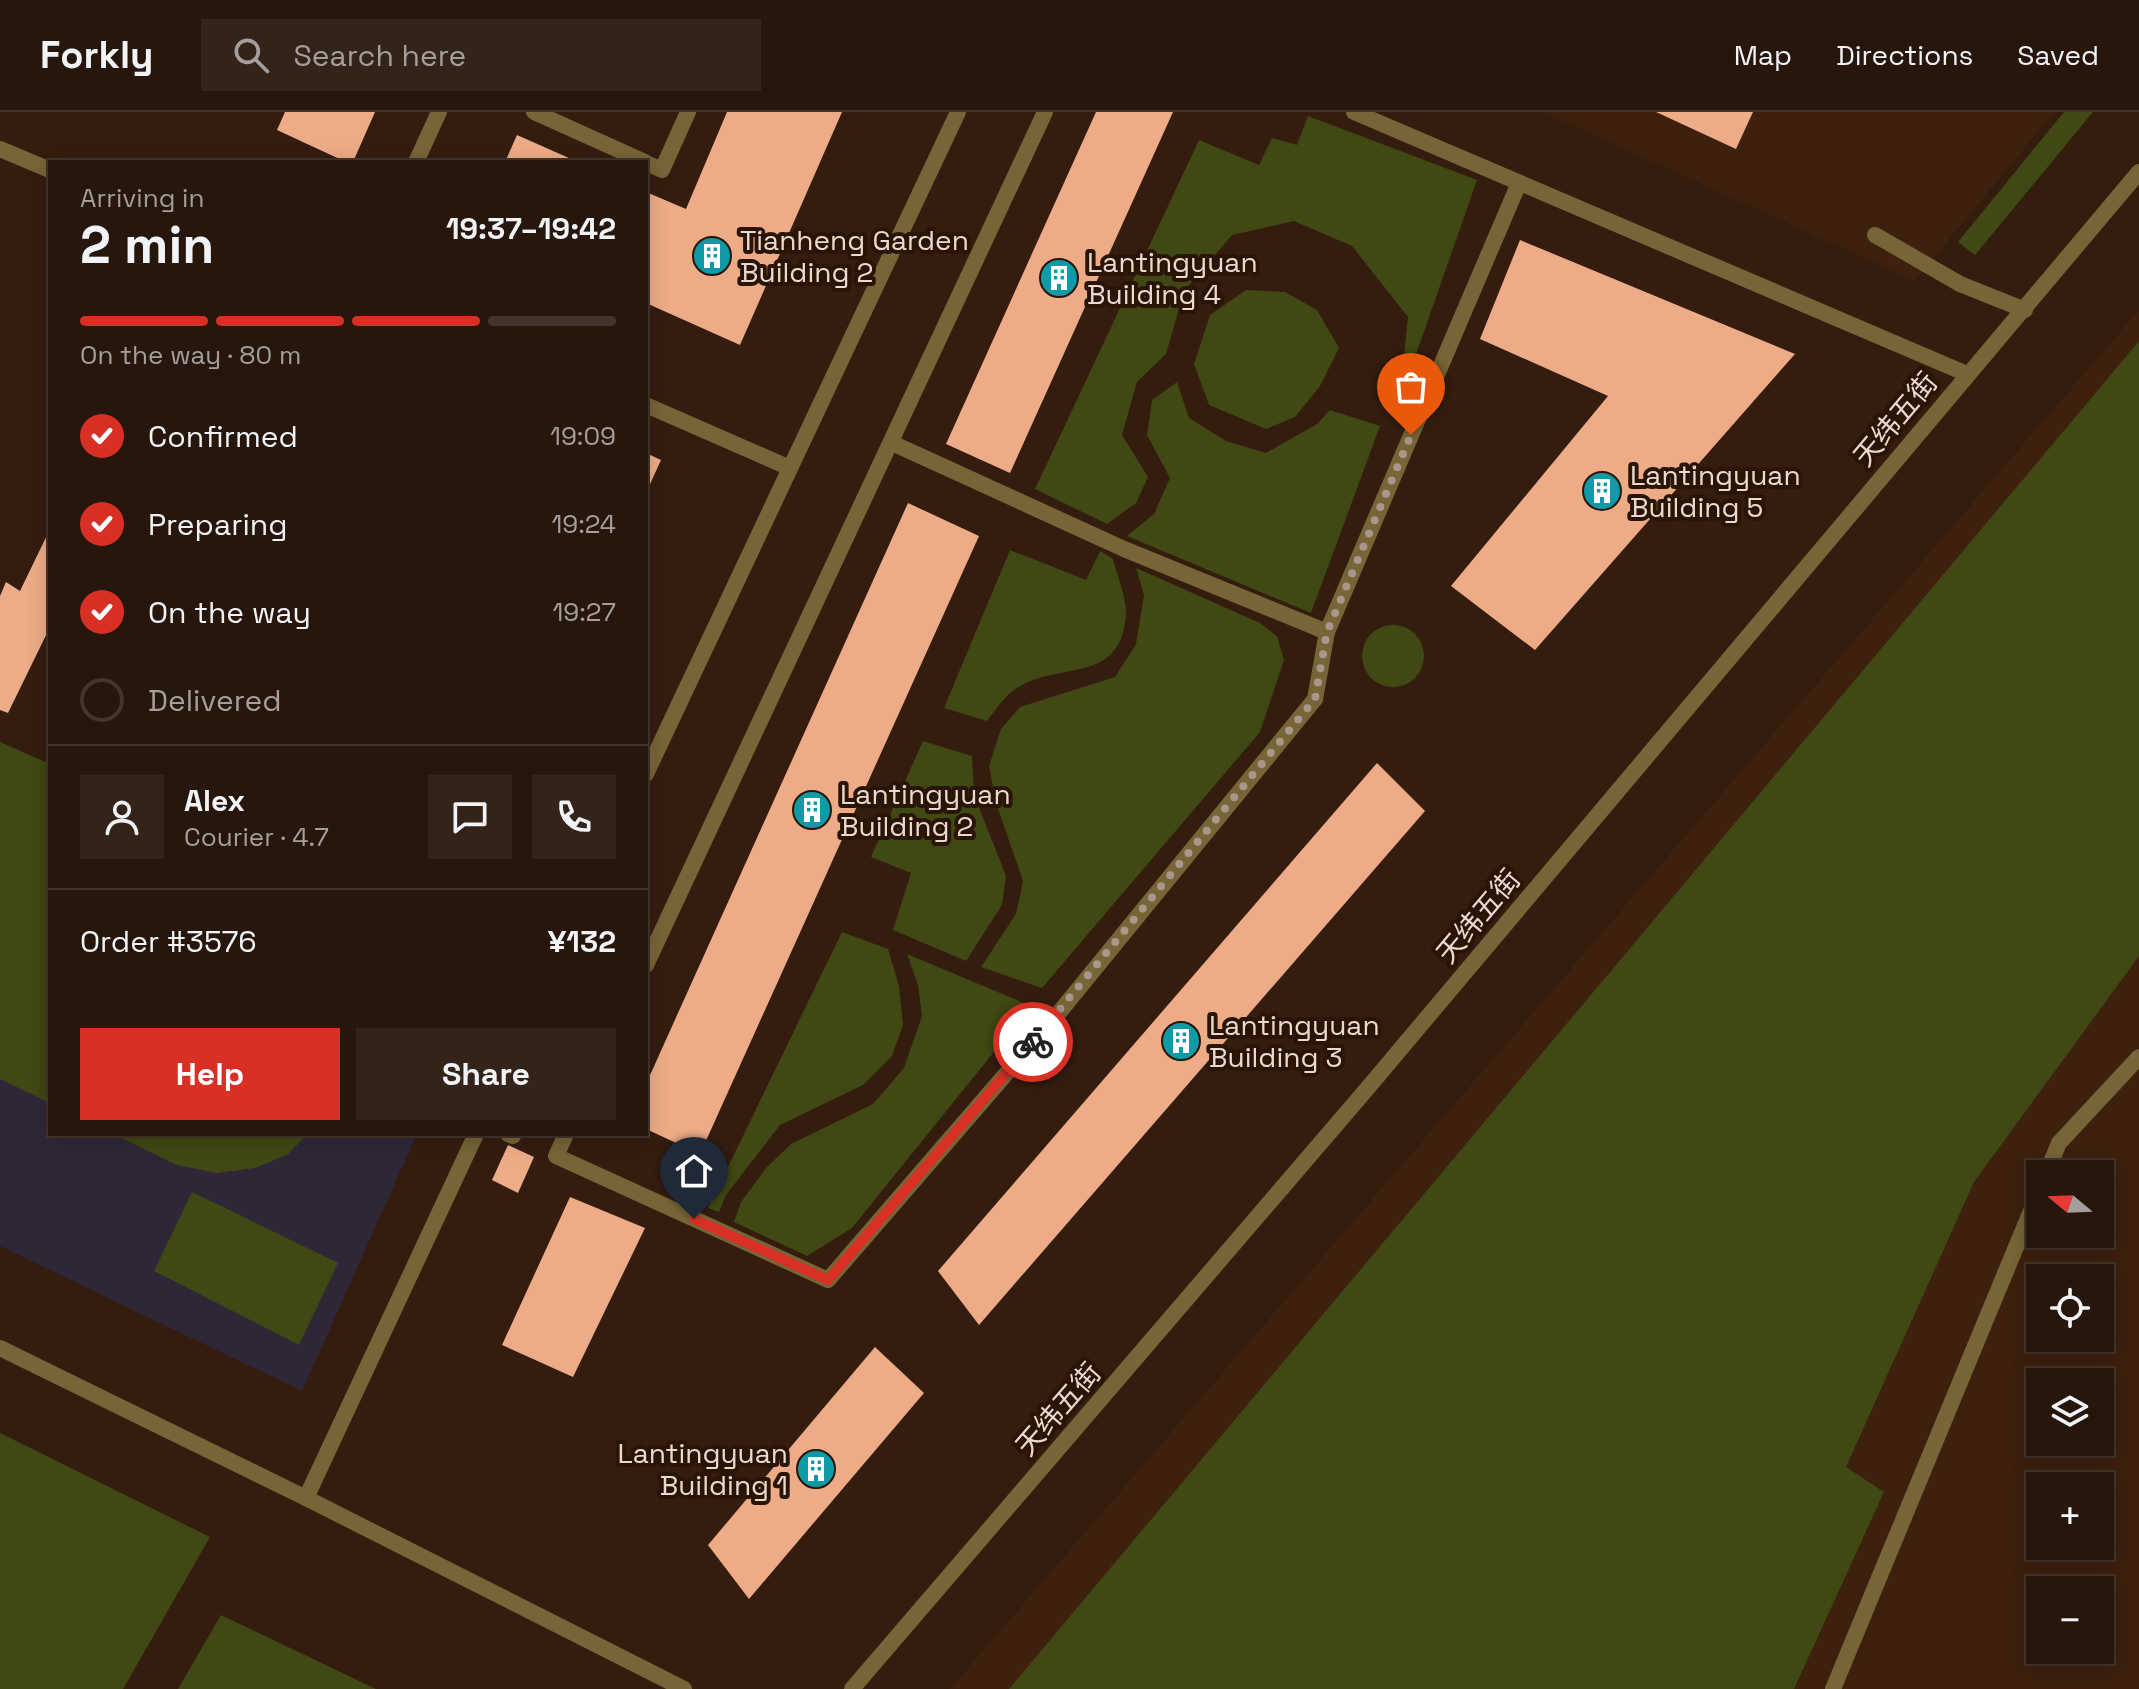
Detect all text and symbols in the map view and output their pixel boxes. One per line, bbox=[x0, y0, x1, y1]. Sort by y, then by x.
search box bbox=[201, 19, 761, 91]
text: Forkly bbox=[40, 31, 153, 79]
icon: search bbox=[229, 33, 273, 77]
text: Search here bbox=[293, 36, 466, 75]
text: Map bbox=[1734, 37, 1792, 73]
text: Directions bbox=[1836, 37, 1973, 73]
text: Saved bbox=[2017, 37, 2099, 73]
text: Arriving in bbox=[80, 181, 204, 215]
text: 19:37–19:42 bbox=[446, 209, 616, 248]
text: 2 min bbox=[80, 212, 214, 278]
place label: Tianheng Garden Building 2 bbox=[740, 222, 969, 290]
building icon: Tianheng Garden Building 2 bbox=[691, 235, 733, 277]
place label: Lantingyuan Building 4 bbox=[1087, 244, 1258, 312]
building icon: Lantingyuan Building 4 bbox=[1038, 257, 1080, 299]
text: On the way · 80 m bbox=[80, 338, 301, 372]
pin bbox=[1377, 353, 1445, 435]
icon: bag bbox=[1389, 365, 1433, 409]
street label: 天纬五街 bbox=[1845, 365, 1945, 473]
icon: check bbox=[80, 414, 124, 458]
text: Confirmed bbox=[148, 417, 298, 456]
text: 19:09 bbox=[550, 419, 616, 453]
place label: Lantingyuan Building 5 bbox=[1630, 457, 1801, 525]
building icon: Lantingyuan Building 5 bbox=[1581, 470, 1623, 512]
icon: check bbox=[80, 502, 124, 546]
text: Preparing bbox=[148, 505, 287, 544]
text: 19:24 bbox=[551, 507, 616, 541]
icon: check bbox=[80, 590, 124, 634]
text: On the way bbox=[148, 593, 311, 632]
text: 19:27 bbox=[553, 595, 616, 629]
text: Delivered bbox=[148, 681, 282, 720]
button: person bbox=[80, 775, 164, 859]
button: chat bbox=[428, 775, 512, 859]
button: phone bbox=[532, 775, 616, 859]
place label: Lantingyuan Building 2 bbox=[840, 776, 1011, 844]
text: Alex bbox=[184, 781, 245, 820]
building icon: Lantingyuan Building 2 bbox=[791, 789, 833, 831]
text: Courier · 4.7 bbox=[184, 820, 329, 854]
street label: 天纬五街 bbox=[1428, 862, 1528, 970]
text: Order #3576 bbox=[80, 922, 257, 961]
text: ¥132 bbox=[548, 922, 616, 961]
courier bbox=[993, 1002, 1073, 1082]
place label: Lantingyuan Building 3 bbox=[1209, 1007, 1380, 1075]
icon: bike bbox=[1011, 1020, 1055, 1064]
building icon: Lantingyuan Building 3 bbox=[1160, 1020, 1202, 1062]
button: Help bbox=[80, 1028, 340, 1120]
button: Share bbox=[356, 1028, 616, 1120]
pin bbox=[660, 1137, 728, 1219]
icon: home bbox=[672, 1149, 716, 1193]
north arrow bbox=[2026, 1160, 2114, 1248]
map controls bbox=[2026, 1160, 2114, 1664]
button: locate bbox=[2026, 1264, 2114, 1352]
street label: 天纬五街 bbox=[1008, 1355, 1108, 1463]
button: layers bbox=[2026, 1368, 2114, 1456]
place label: Lantingyuan Building 1 bbox=[617, 1435, 788, 1503]
building icon: Lantingyuan Building 1 bbox=[795, 1448, 837, 1490]
button: + bbox=[2026, 1472, 2114, 1560]
button: − bbox=[2026, 1576, 2114, 1664]

